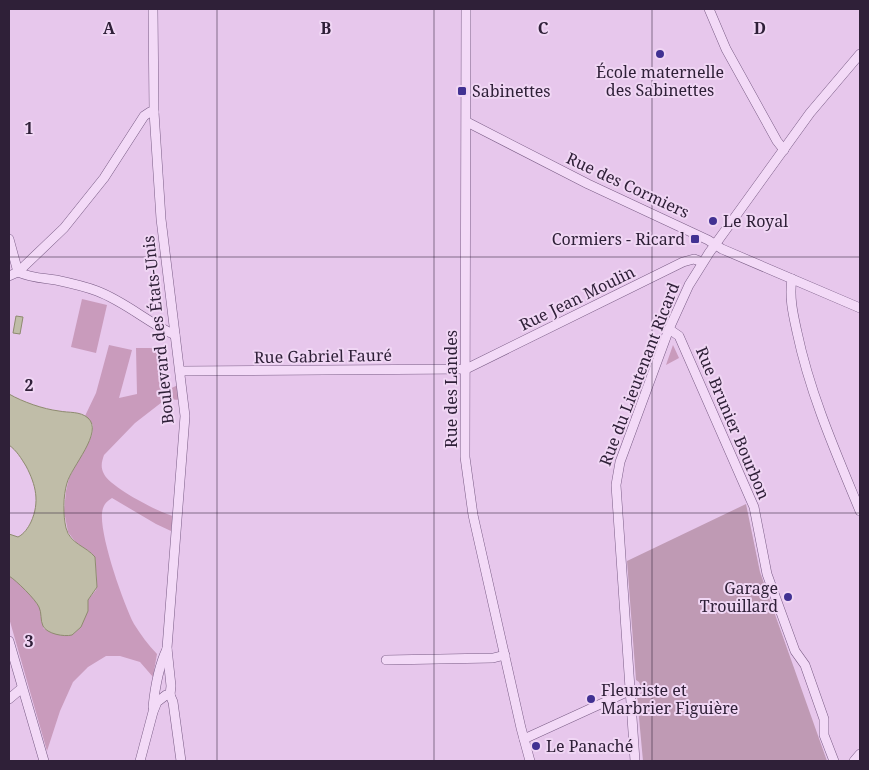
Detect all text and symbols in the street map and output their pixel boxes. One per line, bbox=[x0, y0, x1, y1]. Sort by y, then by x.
text: A bbox=[103, 17, 116, 39]
text: B bbox=[321, 17, 332, 39]
text: C bbox=[538, 17, 549, 39]
text: D bbox=[754, 17, 766, 39]
marker: École maternelle des Sabinettes bbox=[654, 48, 666, 60]
place label: École maternelle des Sabinettes bbox=[596, 61, 724, 101]
place label: Sabinettes bbox=[472, 80, 551, 102]
marker: Sabinettes bbox=[456, 85, 468, 97]
text: 1 bbox=[24, 117, 34, 139]
street label: Rue des Cormiers bbox=[563, 147, 693, 223]
place label: Le Royal bbox=[723, 210, 788, 232]
marker: Le Royal bbox=[707, 215, 719, 227]
place label: Cormiers - Ricard bbox=[552, 228, 685, 250]
marker: Cormiers - Ricard bbox=[689, 233, 701, 245]
street label: Boulevard des États-Unis bbox=[137, 235, 179, 425]
street label: Rue Jean Moulin bbox=[516, 261, 638, 335]
street label: Rue du Lieutenant Ricard bbox=[594, 279, 684, 469]
street label: Rue des Landes bbox=[440, 330, 462, 448]
street label: Rue Brunier Bourbon bbox=[691, 343, 775, 503]
street label: Rue Gabriel Fauré bbox=[254, 344, 392, 368]
text: 2 bbox=[24, 374, 34, 396]
place label: Garage Trouillard bbox=[700, 577, 778, 617]
marker: Garage Trouillard bbox=[782, 591, 794, 603]
text: 3 bbox=[24, 630, 34, 652]
place label: Fleuriste et Marbrier Figuière bbox=[601, 679, 738, 719]
marker: Fleuriste et Marbrier Figuière bbox=[585, 693, 597, 705]
place label: Le Panaché bbox=[546, 735, 633, 757]
marker: Le Panaché bbox=[530, 740, 542, 752]

